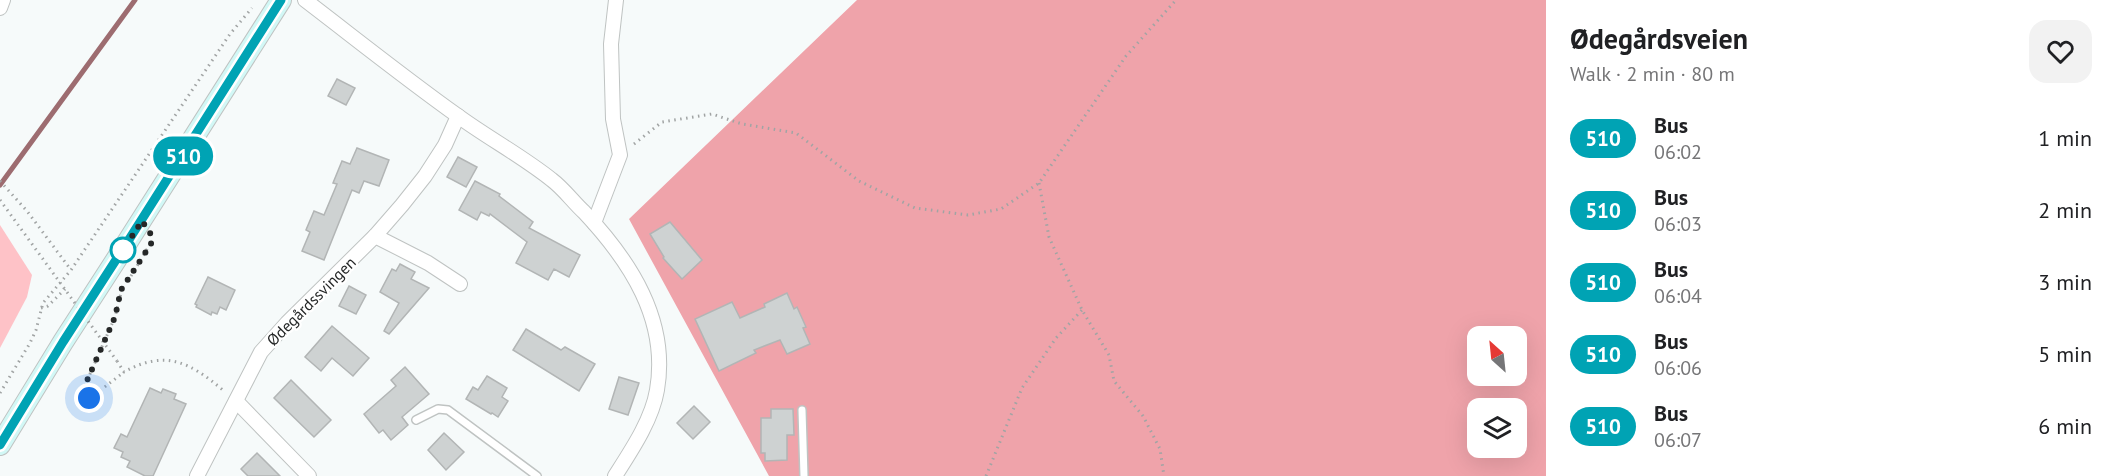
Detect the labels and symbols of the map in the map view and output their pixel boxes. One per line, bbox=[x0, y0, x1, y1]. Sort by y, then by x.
line badge: 510 bbox=[148, 136, 218, 176]
unlabelled marker bbox=[110, 237, 136, 263]
street label: Ødegårdssvingen bbox=[262, 252, 360, 350]
north arrow bbox=[1467, 326, 1527, 386]
your location bbox=[74, 383, 104, 413]

